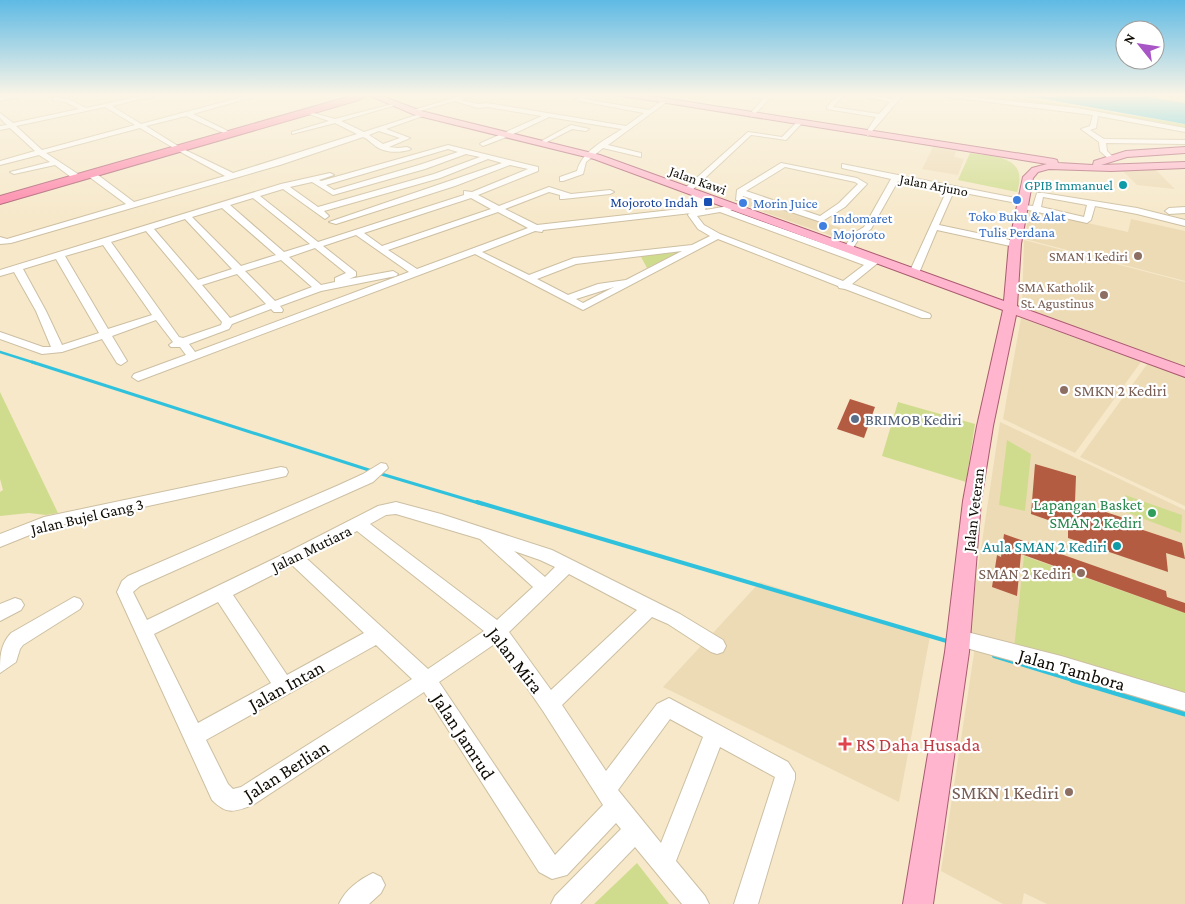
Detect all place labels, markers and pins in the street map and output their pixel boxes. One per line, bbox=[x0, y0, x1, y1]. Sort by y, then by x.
place label: GPIB Immanuel bbox=[1025, 177, 1113, 193]
marker: GPIB Immanuel bbox=[1117, 179, 1129, 191]
place label: Mojoroto Indah bbox=[610, 194, 698, 211]
marker: Toko Buku & Alat Tulis Perdana bbox=[1011, 194, 1023, 206]
place label: Morin Juice bbox=[753, 195, 818, 211]
marker: Mojoroto Indah bbox=[702, 196, 714, 208]
marker: Morin Juice bbox=[737, 197, 749, 209]
place label: Toko Buku & Alat Tulis Perdana bbox=[968, 208, 1066, 240]
place label: Indomaret Mojoroto bbox=[833, 210, 893, 243]
marker: Indomaret Mojoroto bbox=[817, 220, 829, 232]
place label: SMAN 1 Kediri bbox=[1049, 248, 1128, 264]
marker: SMAN 1 Kediri bbox=[1132, 250, 1144, 262]
place label: SMA Katholik St. Agustinus bbox=[1018, 279, 1094, 311]
marker: SMA Katholik St. Agustinus bbox=[1098, 289, 1110, 301]
place label: SMKN 2 Kediri bbox=[1074, 382, 1167, 399]
marker: SMKN 2 Kediri bbox=[1058, 384, 1070, 396]
place label: BRIMOB Kediri bbox=[865, 411, 962, 428]
marker: BRIMOB Kediri bbox=[849, 413, 861, 425]
place label: Lapangan Basket SMAN 2 Kediri bbox=[1033, 496, 1143, 531]
marker: Lapangan Basket SMAN 2 Kediri bbox=[1146, 507, 1158, 519]
place label: Aula SMAN 2 Kediri bbox=[982, 538, 1107, 555]
marker: Aula SMAN 2 Kediri bbox=[1111, 540, 1123, 552]
place label: SMAN 2 Kediri bbox=[978, 565, 1071, 582]
marker: SMAN 2 Kediri bbox=[1075, 567, 1087, 579]
place label: RS Daha Husada bbox=[856, 734, 981, 755]
marker: RS Daha Husada bbox=[838, 737, 852, 751]
place label: SMKN 1 Kediri bbox=[952, 782, 1059, 803]
marker: SMKN 1 Kediri bbox=[1063, 786, 1075, 798]

